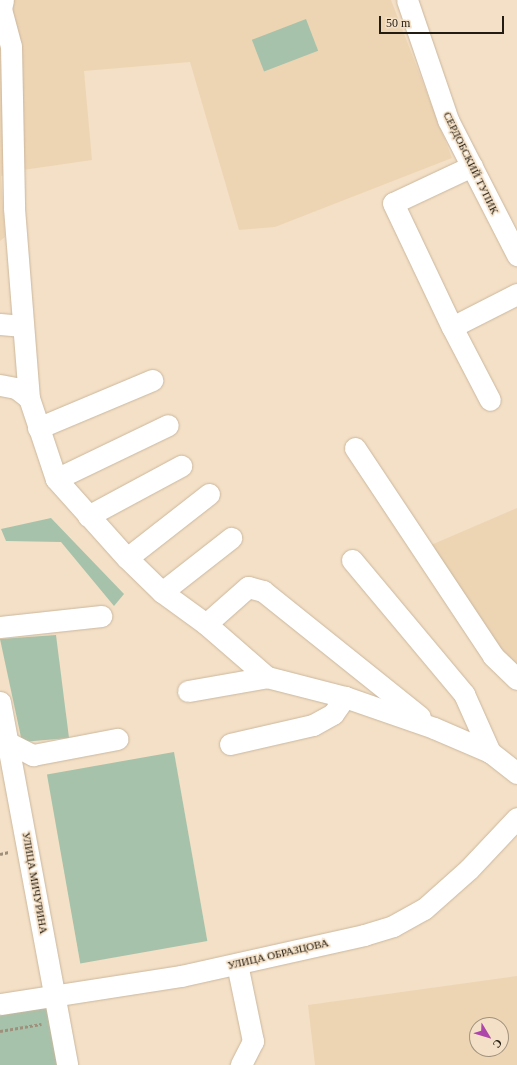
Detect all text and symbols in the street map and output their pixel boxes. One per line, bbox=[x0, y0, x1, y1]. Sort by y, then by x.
scale bar bbox=[381, 8, 506, 34]
text: 50 m bbox=[386, 16, 410, 30]
street label: СЕРДОБСКИЙ ТУПИК bbox=[441, 110, 501, 216]
street label: УЛИЦА МИЧУРИНА bbox=[20, 831, 50, 935]
street label: УЛИЦА ОБРАЗЦОВА bbox=[226, 936, 330, 972]
north arrow bbox=[469, 1017, 509, 1057]
text: С bbox=[490, 1037, 505, 1051]

